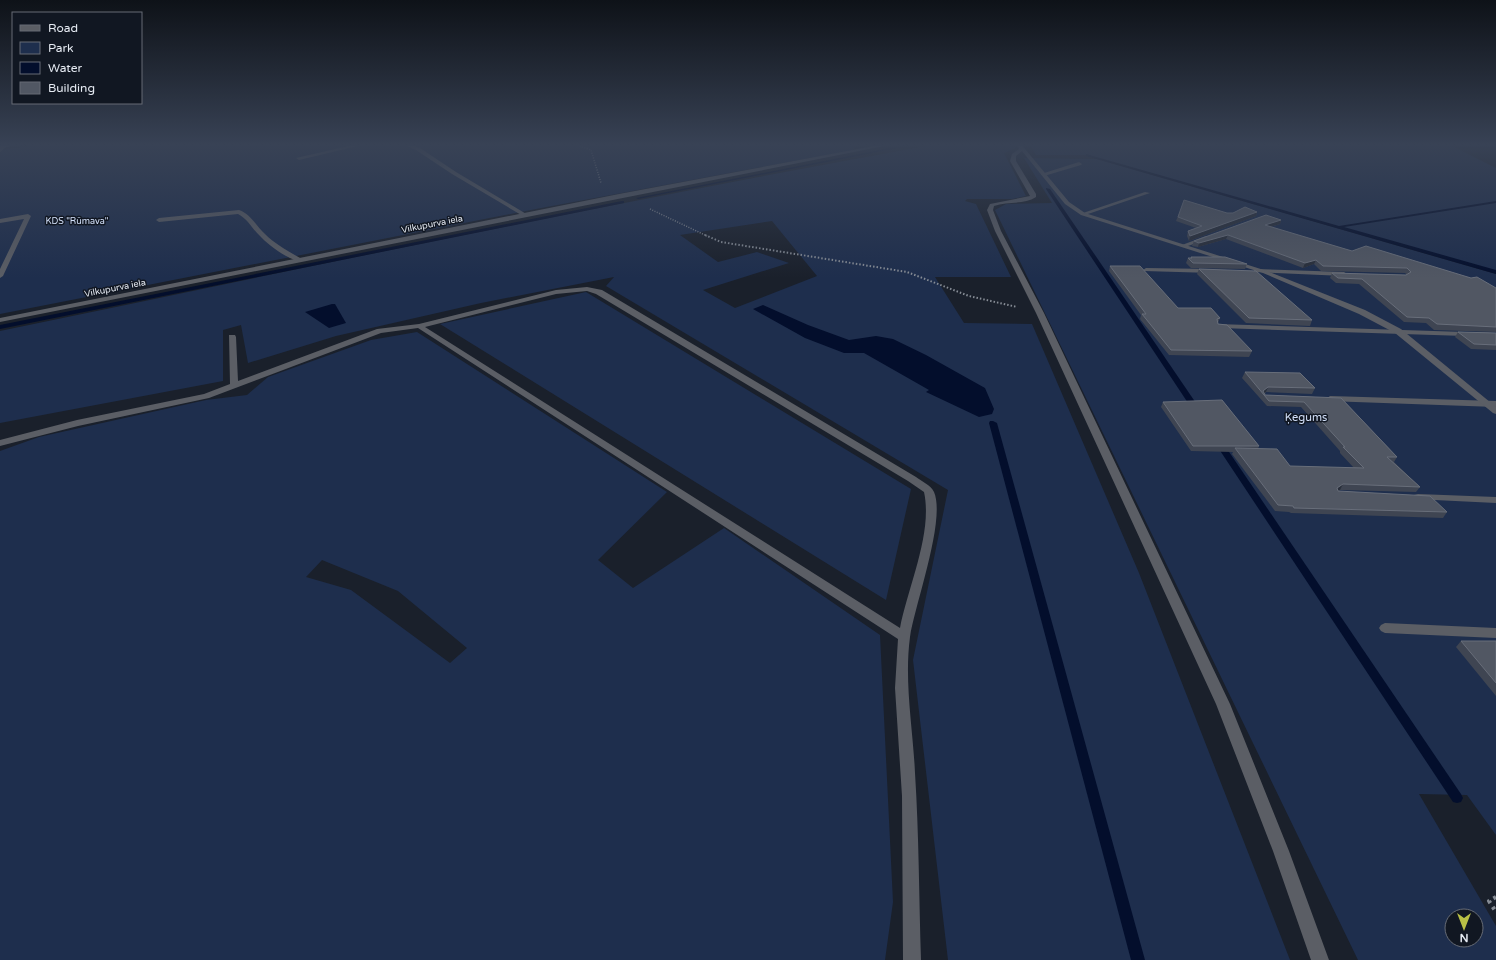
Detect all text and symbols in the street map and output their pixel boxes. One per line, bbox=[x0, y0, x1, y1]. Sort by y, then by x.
legend bbox=[12, 12, 142, 104]
text: Road bbox=[48, 21, 78, 35]
text: Park bbox=[48, 41, 74, 55]
text: Water bbox=[48, 61, 83, 75]
text: Building bbox=[48, 81, 95, 95]
street label: Vilkupurva iela bbox=[400, 213, 464, 236]
park label: KDS "Rūmava" bbox=[46, 216, 109, 227]
street label: Vilkupurva iela bbox=[83, 277, 147, 300]
park label: Ķegums bbox=[1285, 411, 1327, 424]
north arrow bbox=[1444, 908, 1484, 948]
text: N bbox=[1460, 931, 1468, 944]

